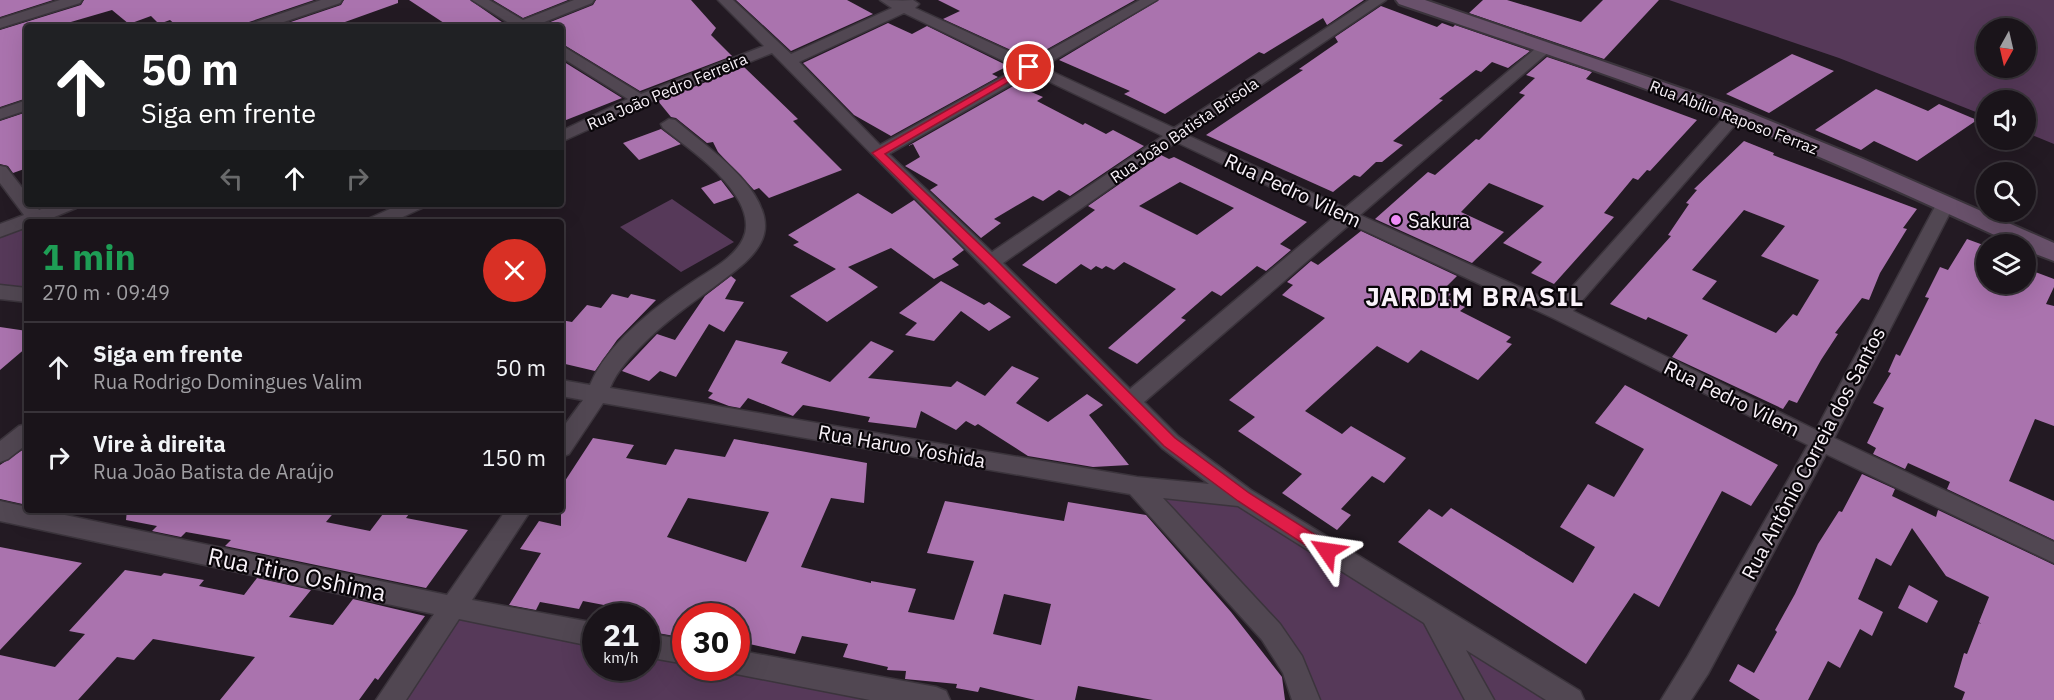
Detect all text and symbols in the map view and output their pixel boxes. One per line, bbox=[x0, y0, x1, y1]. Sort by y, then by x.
north arrow bbox=[1976, 18, 2036, 78]
map controls bbox=[1976, 18, 2036, 294]
pin bbox=[1003, 41, 1054, 92]
text: 50 m bbox=[141, 42, 239, 97]
icon: ahead bbox=[42, 48, 120, 126]
street label: Rua João Pedro Ferreira bbox=[584, 48, 751, 134]
icon: arrive bbox=[1012, 50, 1045, 83]
street label: Rua João Batista Brisola bbox=[1106, 73, 1262, 187]
street label: Rua Abílio Raposo Ferraz bbox=[1647, 76, 1821, 158]
button: sound bbox=[1976, 90, 2036, 150]
text: Siga em frente bbox=[141, 95, 316, 130]
street label: Rua Pedro Vilem bbox=[1220, 146, 1366, 234]
icon: left bbox=[215, 162, 248, 195]
icon: ahead bbox=[278, 162, 311, 195]
icon: right bbox=[341, 162, 374, 195]
button: search bbox=[1976, 162, 2036, 222]
place label: Sakura bbox=[1408, 207, 1470, 234]
marker: Sakura bbox=[1389, 213, 1403, 227]
text: 1 min bbox=[42, 233, 136, 280]
button: layers bbox=[1976, 234, 2036, 294]
button: close bbox=[483, 239, 546, 302]
text: 270 m · 09:49 bbox=[42, 279, 170, 306]
district label: JARDIM BRASIL bbox=[1365, 279, 1585, 313]
street label: Rua Antônio Correia dos Santos bbox=[1735, 322, 1891, 584]
text: Siga em frente bbox=[93, 339, 243, 368]
icon: ahead bbox=[42, 351, 75, 384]
text: 50 m bbox=[495, 353, 546, 382]
street label: Rua Pedro Vilem bbox=[1660, 353, 1804, 443]
text: Rua Rodrigo Domingues Valim bbox=[93, 368, 362, 395]
street label: Rua Haruo Yoshida bbox=[816, 418, 988, 474]
text: Vire à direita bbox=[93, 429, 226, 458]
icon: right bbox=[42, 441, 75, 474]
text: 150 m bbox=[482, 443, 546, 472]
text: Rua João Batista de Araújo bbox=[93, 458, 334, 485]
position arrow bbox=[1295, 519, 1359, 583]
street label: Rua Itiro Oshima bbox=[205, 539, 389, 609]
speed limit sign: 30 bbox=[672, 603, 750, 681]
text: 21 bbox=[603, 615, 639, 654]
text: km/h bbox=[603, 648, 639, 667]

